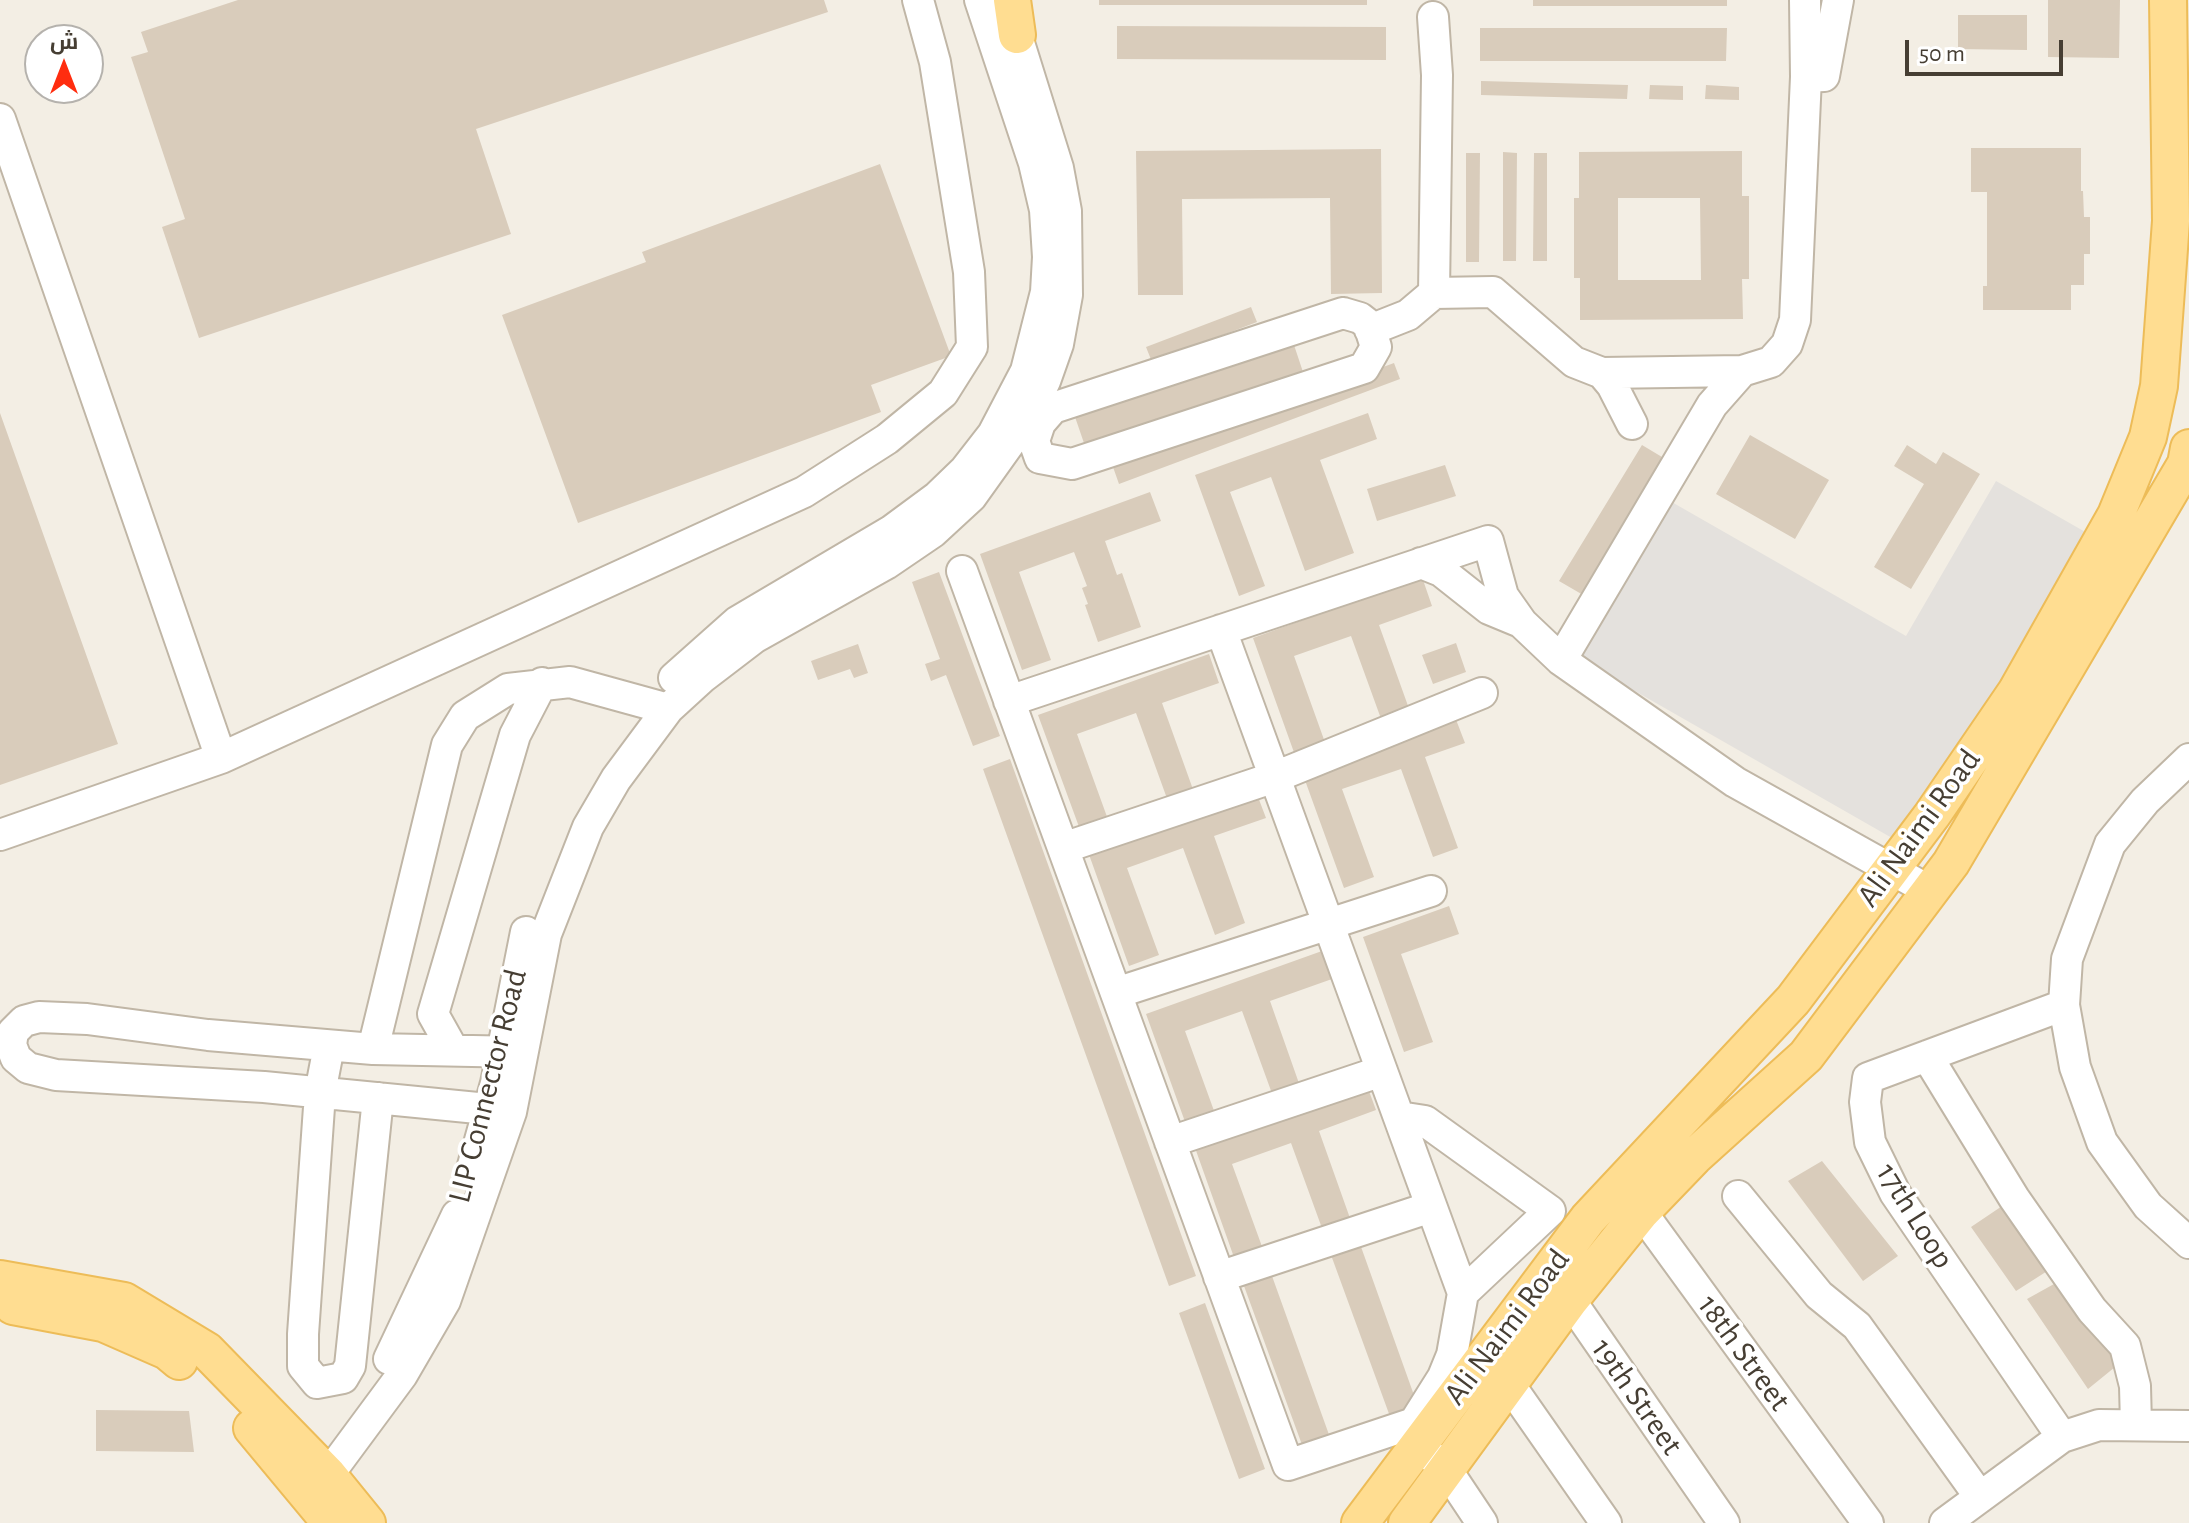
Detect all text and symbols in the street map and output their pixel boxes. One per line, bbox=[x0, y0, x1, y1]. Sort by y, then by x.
north arrow bbox=[24, 24, 104, 104]
scale bar bbox=[1909, 24, 2067, 74]
text: ش bbox=[50, 31, 78, 53]
text: 50 m bbox=[1919, 42, 1965, 66]
street label: Ali Naimi Road bbox=[1849, 742, 1989, 914]
street label: LIP Connector Road bbox=[440, 965, 536, 1207]
street label: 17th Loop bbox=[1868, 1156, 1962, 1276]
street label: Ali Naimi Road bbox=[1436, 1241, 1578, 1413]
street label: 18th Street bbox=[1689, 1288, 1799, 1418]
street label: 19th Street bbox=[1583, 1331, 1691, 1463]

